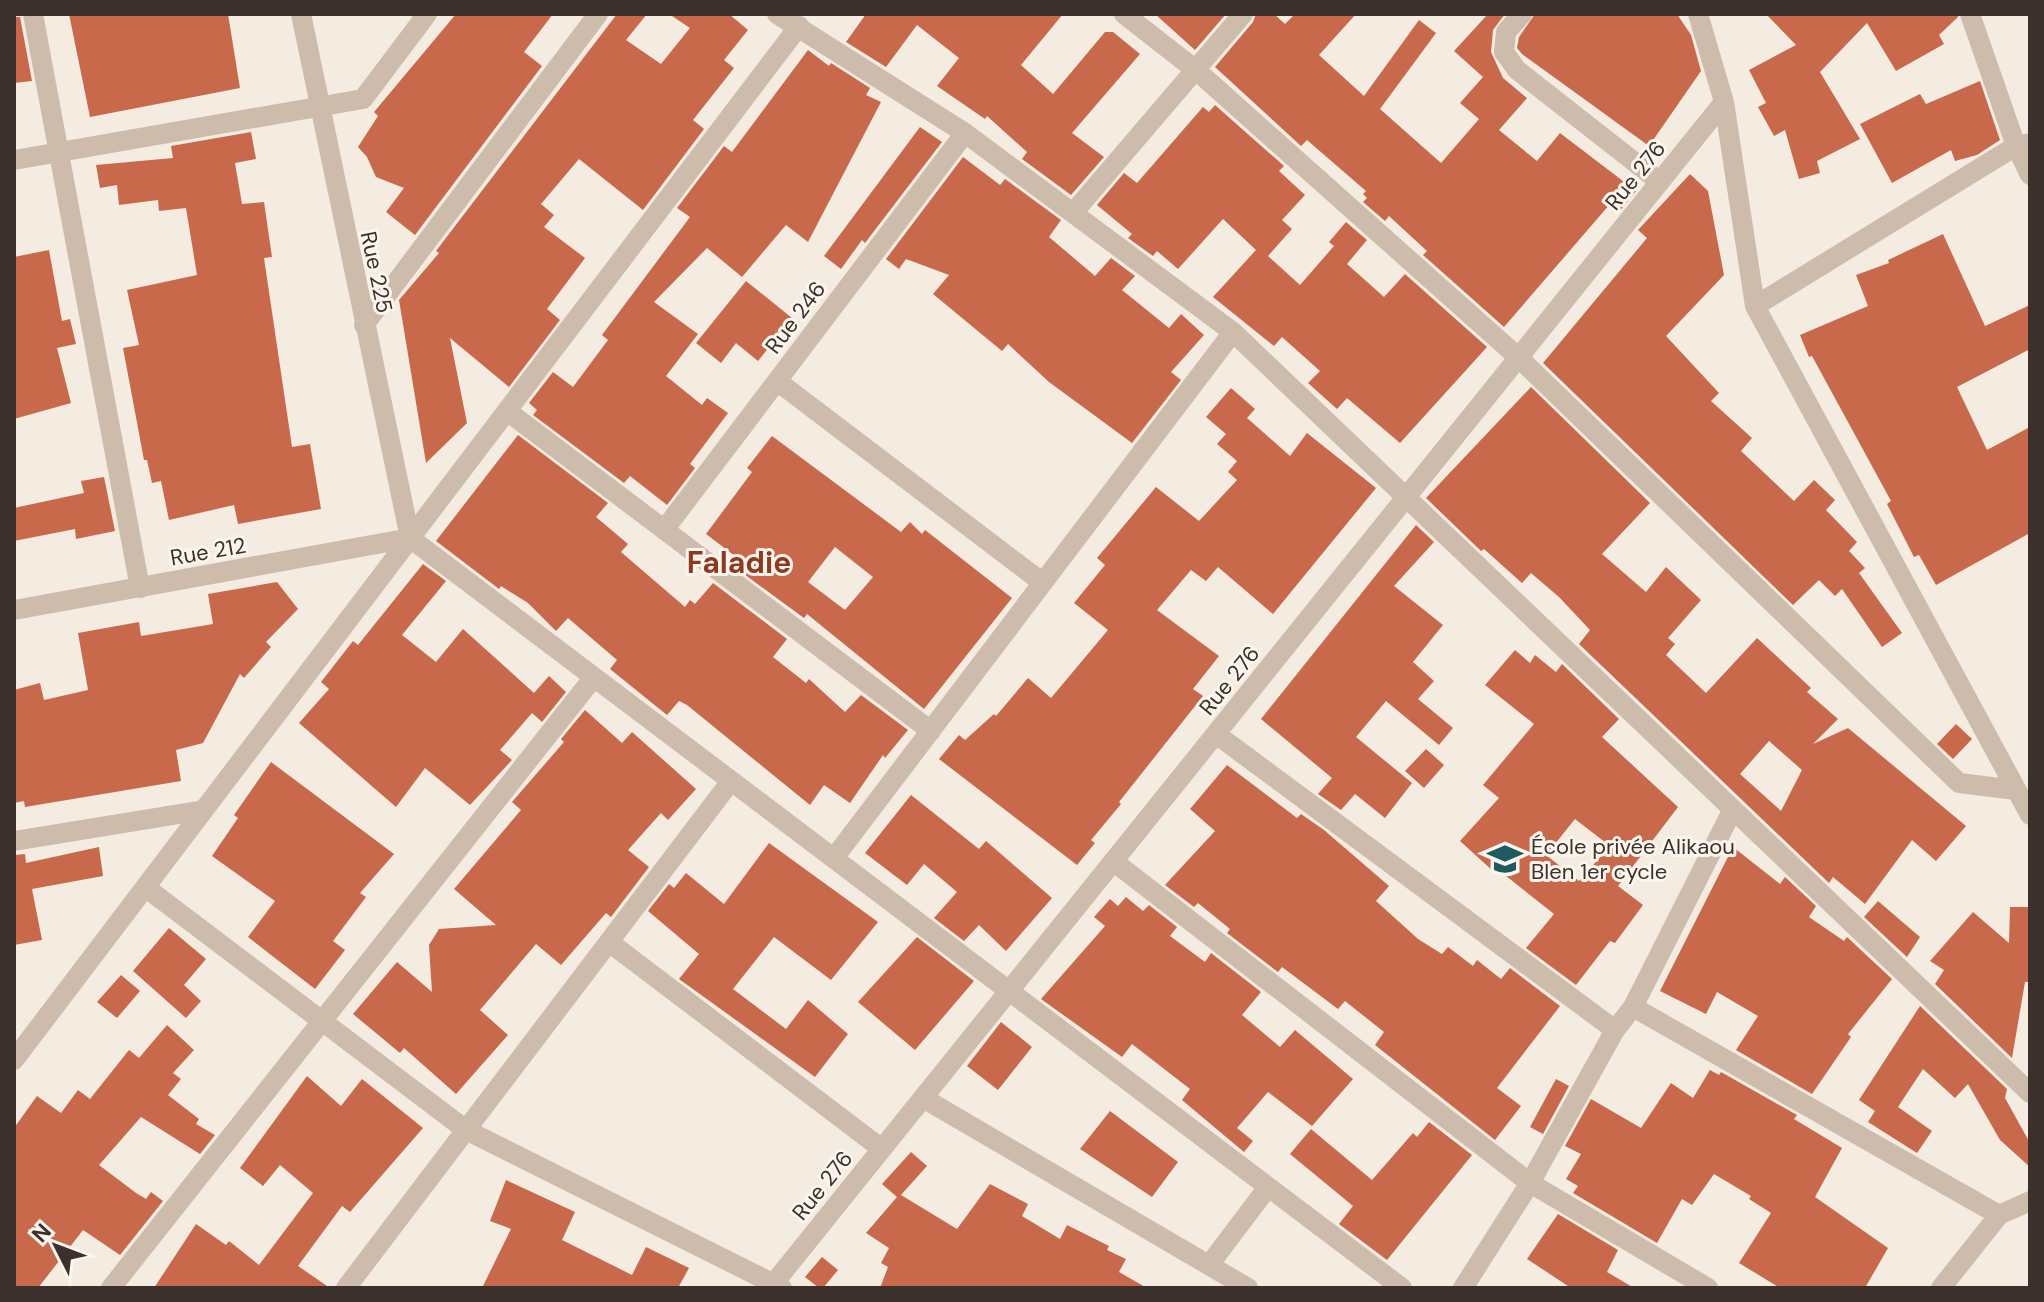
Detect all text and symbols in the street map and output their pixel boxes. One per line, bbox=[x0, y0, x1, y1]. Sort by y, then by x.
street label: Rue 276 bbox=[1599, 135, 1672, 216]
street label: Rue 225 bbox=[354, 229, 399, 316]
street label: Rue 246 bbox=[759, 275, 832, 359]
street label: Rue 212 bbox=[168, 531, 248, 572]
district label: Faladie bbox=[687, 543, 791, 582]
street label: Rue 276 bbox=[1193, 640, 1266, 721]
place label: École privée Alikaou Blen 1er cycle bbox=[1531, 832, 1735, 886]
school or university icon: École privée Alikaou Blen 1er cycle bbox=[1486, 840, 1524, 878]
street label: Rue 276 bbox=[786, 1145, 859, 1226]
north arrow bbox=[16, 1206, 96, 1286]
text: N bbox=[25, 1217, 58, 1249]

